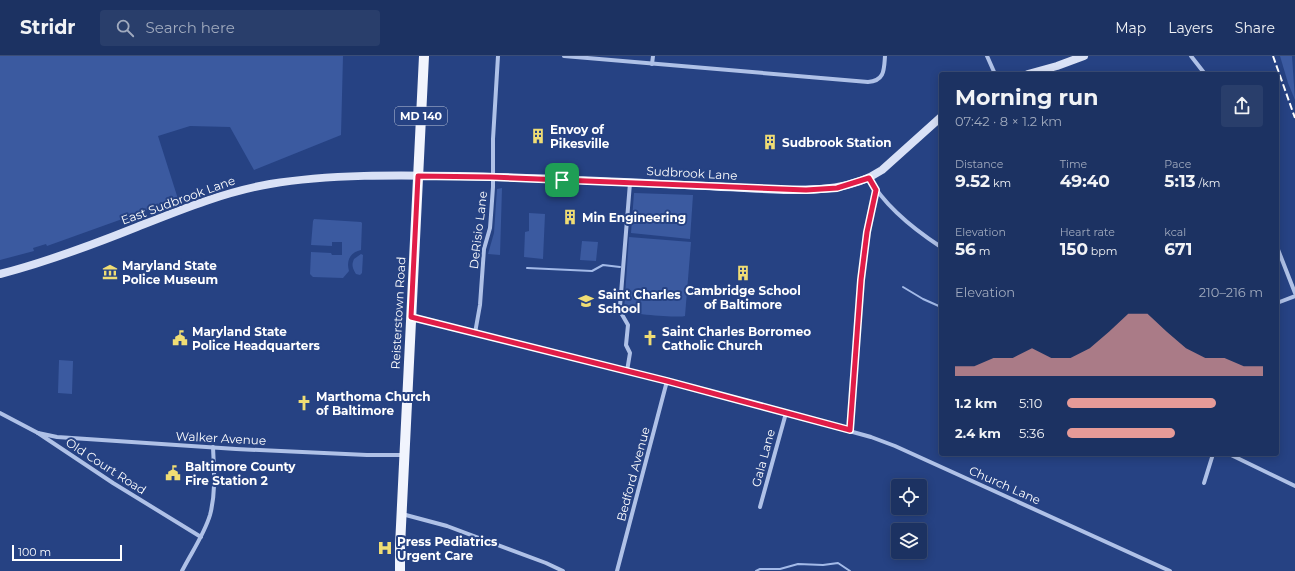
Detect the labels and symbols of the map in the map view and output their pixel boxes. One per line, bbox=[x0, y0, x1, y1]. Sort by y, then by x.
road number: MD 140 bbox=[395, 107, 447, 125]
place label: Envoy of Pikesville bbox=[550, 122, 610, 151]
building icon: Envoy of Pikesville bbox=[529, 127, 547, 145]
building icon: Sudbrook Station bbox=[761, 133, 779, 151]
place label: Sudbrook Station bbox=[782, 135, 892, 150]
pin bbox=[545, 163, 579, 197]
street label: Sudbrook Lane bbox=[646, 163, 738, 183]
street label: East Sudbrook Lane bbox=[119, 172, 237, 228]
street label: DeRisio Lane bbox=[466, 190, 490, 270]
building icon: Min Engineering bbox=[561, 208, 579, 226]
place label: Min Engineering bbox=[582, 210, 686, 225]
street label: Reisterstown Road bbox=[388, 256, 408, 370]
place label: Maryland State Police Museum bbox=[122, 258, 218, 287]
museum icon: Maryland State Police Museum bbox=[101, 263, 119, 281]
building icon: Cambridge School of Baltimore bbox=[734, 264, 752, 282]
place label: Cambridge School of Baltimore bbox=[685, 283, 801, 312]
place label: Saint Charles School bbox=[598, 287, 681, 316]
school or university icon: Saint Charles School bbox=[577, 292, 595, 310]
place label: Maryland State Police Headquarters bbox=[192, 324, 321, 353]
place label: Saint Charles Borromeo Catholic Church bbox=[662, 324, 811, 353]
public building icon: Maryland State Police Headquarters bbox=[171, 329, 189, 347]
church icon: Saint Charles Borromeo Catholic Church bbox=[641, 329, 659, 347]
place label: Marthoma Church of Baltimore bbox=[316, 389, 431, 418]
church icon: Marthoma Church of Baltimore bbox=[295, 394, 313, 412]
street label: Bedford Avenue bbox=[613, 425, 653, 523]
street label: Gala Lane bbox=[748, 427, 778, 489]
street label: Walker Avenue bbox=[175, 428, 267, 448]
street label: Old Court Road bbox=[63, 434, 149, 498]
place label: Baltimore County Fire Station 2 bbox=[185, 459, 296, 488]
street label: Church Lane bbox=[967, 463, 1043, 507]
public building icon: Baltimore County Fire Station 2 bbox=[164, 464, 182, 482]
place label: Press Pediatrics Urgent Care bbox=[397, 534, 498, 563]
hospital icon: Press Pediatrics Urgent Care bbox=[376, 539, 394, 557]
scale bar bbox=[12, 543, 122, 562]

